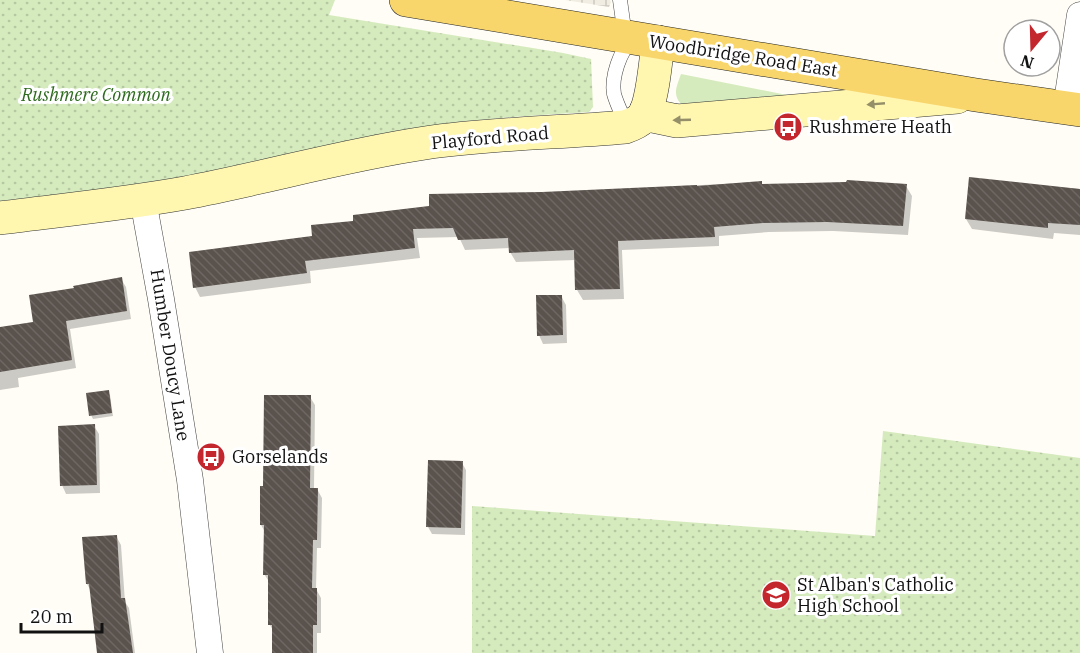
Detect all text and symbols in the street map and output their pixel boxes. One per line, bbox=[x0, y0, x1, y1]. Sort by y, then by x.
north arrow bbox=[1002, 18, 1062, 78]
street label: Woodbridge Road East bbox=[647, 29, 839, 82]
text: N bbox=[1018, 51, 1036, 74]
park label: Rushmere Common bbox=[20, 83, 172, 106]
one-way arrow bbox=[867, 99, 886, 109]
bus stop icon: Rushmere Heath bbox=[772, 111, 804, 143]
place label: Rushmere Heath bbox=[809, 115, 952, 138]
one-way arrow bbox=[672, 116, 691, 125]
street label: Playford Road bbox=[430, 121, 550, 154]
street label: Humber Doucy Lane bbox=[146, 267, 195, 443]
bus stop icon: Gorselands bbox=[195, 441, 227, 473]
place label: Gorselands bbox=[232, 445, 328, 468]
place label: St Alban's Catholic High School bbox=[797, 573, 954, 617]
school or university icon: St Alban's Catholic High School bbox=[760, 579, 792, 611]
scale bar bbox=[21, 596, 102, 634]
text: 20 m bbox=[30, 605, 73, 628]

